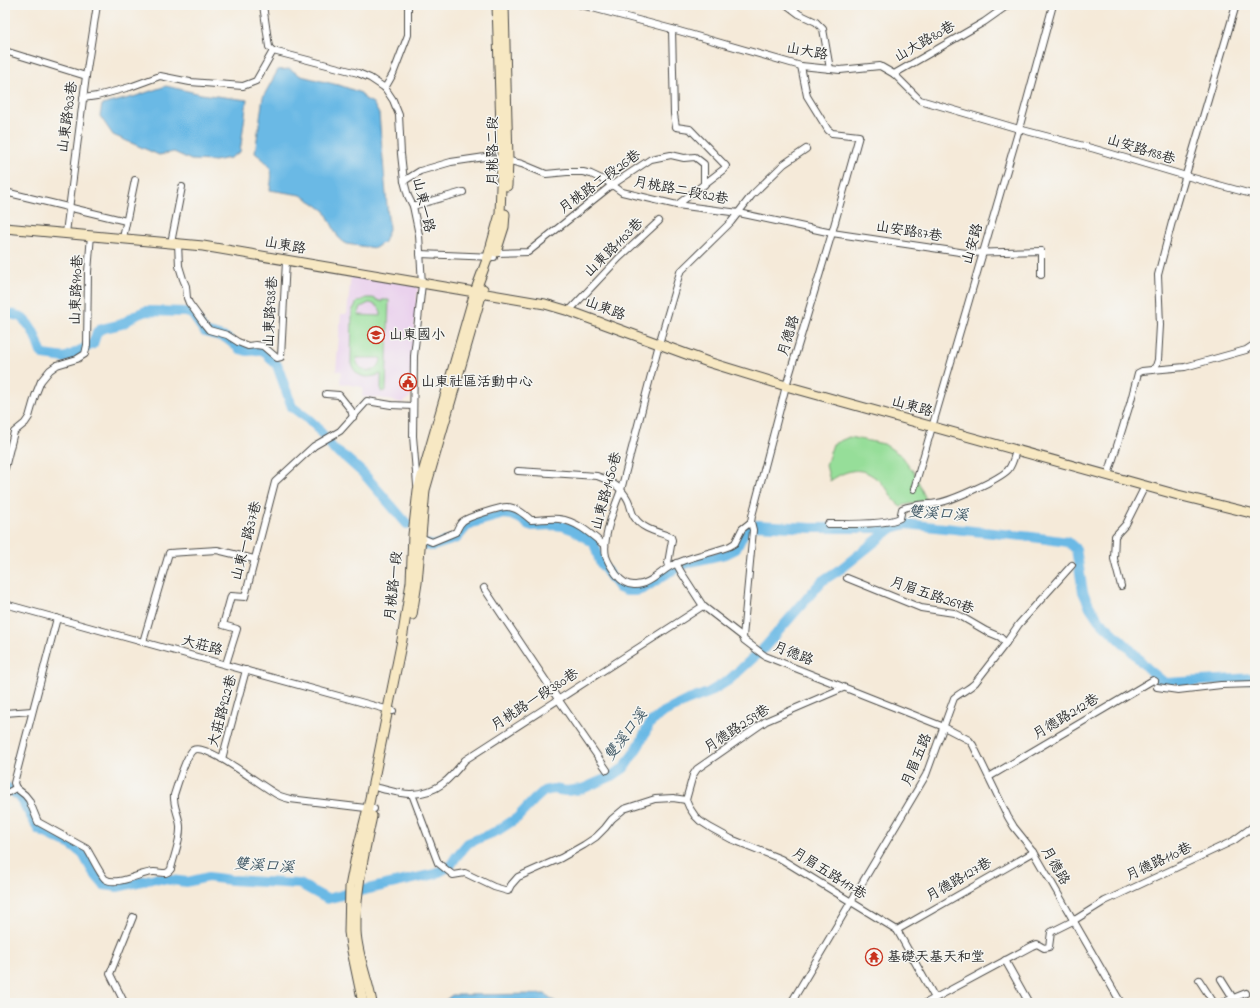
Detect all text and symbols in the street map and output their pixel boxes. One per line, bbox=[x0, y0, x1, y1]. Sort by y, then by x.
street label: 山大路80巷 bbox=[891, 16, 960, 68]
street label: 山大路 bbox=[784, 38, 830, 66]
street label: 山東路903巷 bbox=[53, 79, 84, 154]
street label: 月桃路二段 bbox=[483, 116, 504, 186]
street label: 山安路188巷 bbox=[1104, 130, 1179, 171]
street label: 月桃路二段26巷 bbox=[555, 144, 646, 219]
street label: 月桃路二段82巷 bbox=[632, 172, 731, 211]
street label: 山東一路 bbox=[406, 175, 440, 235]
street label: 山東路1103巷 bbox=[579, 213, 649, 283]
street label: 山安路87巷 bbox=[874, 216, 945, 248]
street label: 山安路 bbox=[957, 221, 989, 267]
street label: 山東路 bbox=[262, 232, 308, 260]
street label: 山東路910巷 bbox=[65, 253, 89, 326]
street label: 山東路938巷 bbox=[259, 275, 283, 348]
street label: 山東路 bbox=[582, 292, 628, 326]
street label: 月德路 bbox=[773, 313, 805, 359]
school or university icon: 山東國小 bbox=[366, 325, 386, 345]
place label: 山東國小 bbox=[389, 325, 445, 346]
public building icon: 山東社區活動中心 bbox=[398, 372, 418, 392]
place label: 山東社區活動中心 bbox=[421, 372, 533, 393]
street label: 山東路 bbox=[889, 391, 935, 423]
street label: 山東路1450巷 bbox=[586, 449, 628, 532]
street label: 山東一路37巷 bbox=[226, 498, 268, 583]
water label: 雙溪口溪 bbox=[907, 501, 970, 527]
street label: 月桃路一段 bbox=[380, 550, 408, 622]
street label: 月眉五路269巷 bbox=[887, 572, 978, 620]
street label: 大莊路 bbox=[179, 630, 225, 662]
street label: 月德路 bbox=[770, 636, 816, 672]
street label: 月桃路一段380巷 bbox=[487, 663, 584, 736]
street label: 大莊路922巷 bbox=[203, 672, 243, 750]
street label: 月德路212巷 bbox=[1029, 688, 1104, 745]
street label: 月德路259巷 bbox=[700, 699, 775, 758]
water label: 雙溪口溪 bbox=[599, 704, 653, 766]
street label: 月眉五路 bbox=[896, 730, 938, 790]
street label: 月德路110巷 bbox=[1122, 837, 1196, 887]
street label: 月眉五路117巷 bbox=[788, 843, 871, 906]
street label: 月德路 bbox=[1035, 843, 1075, 889]
street label: 月德路127巷 bbox=[922, 852, 997, 907]
water label: 雙溪口溪 bbox=[233, 853, 296, 879]
temple icon: 基礎天基天和堂 bbox=[864, 947, 884, 967]
place label: 基礎天基天和堂 bbox=[887, 947, 985, 968]

